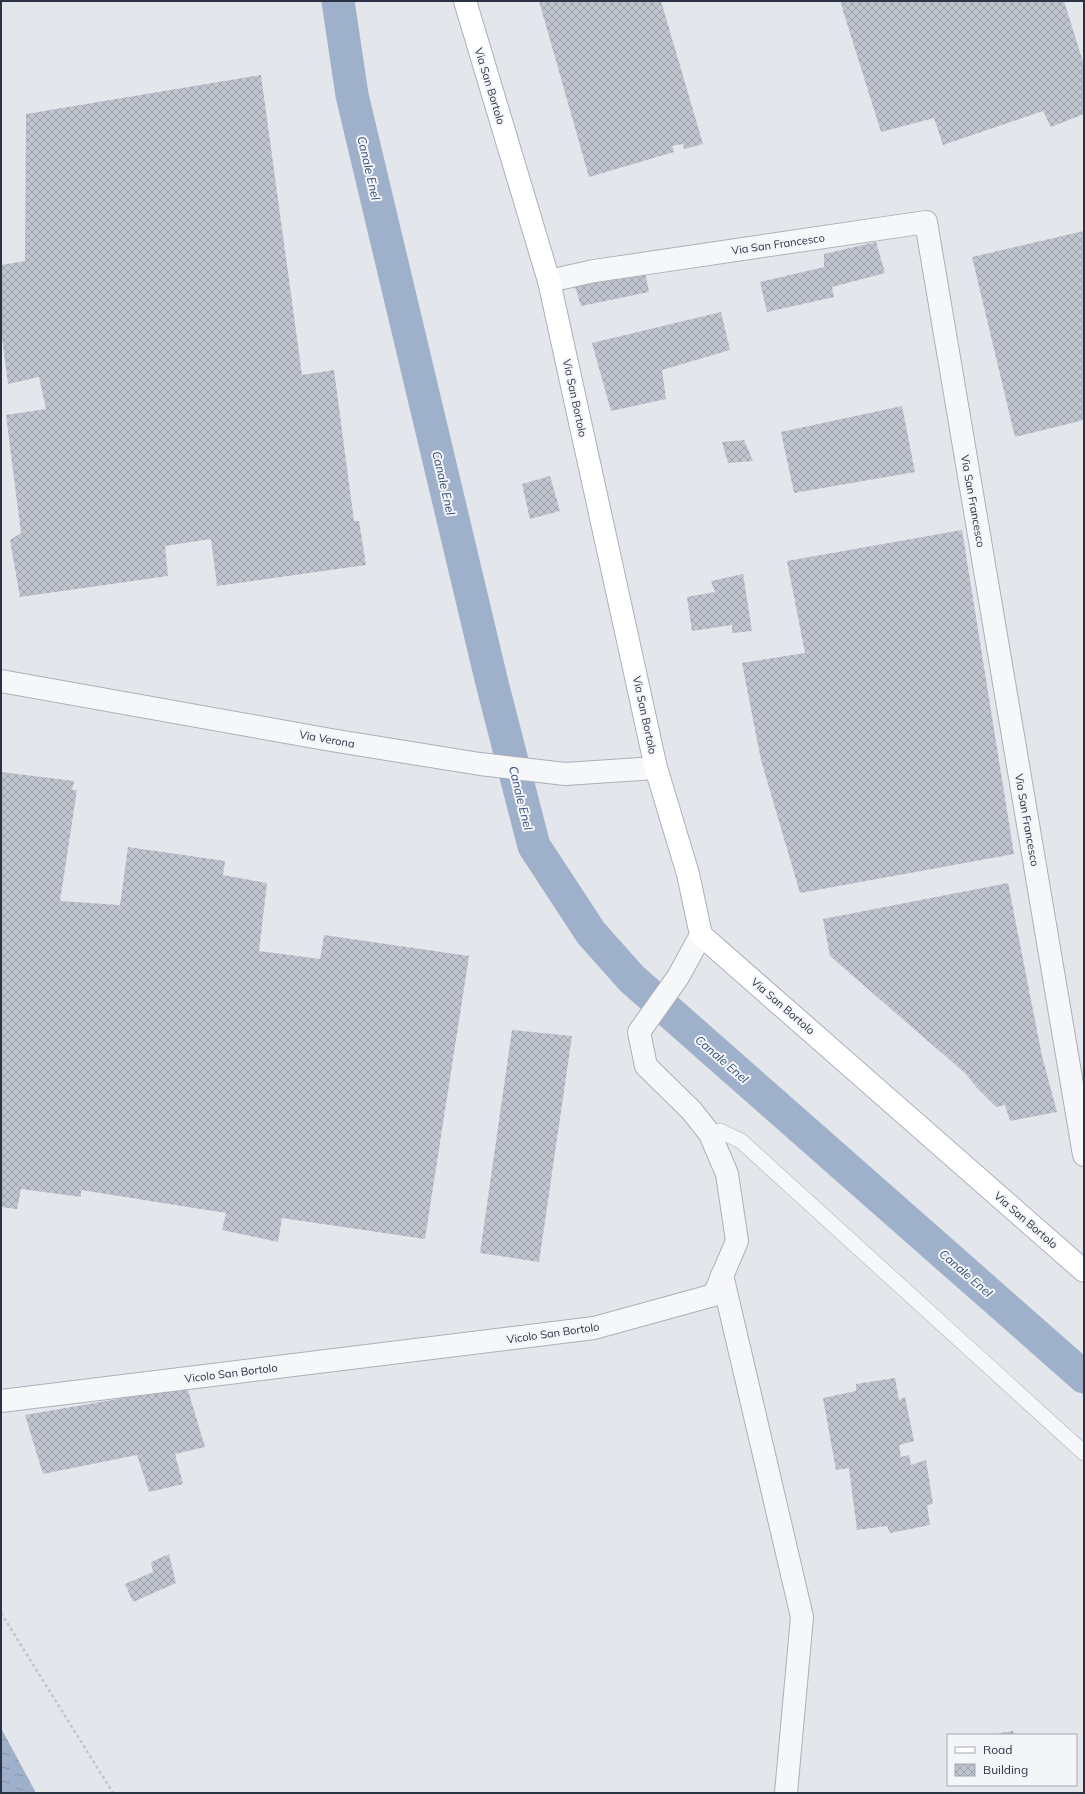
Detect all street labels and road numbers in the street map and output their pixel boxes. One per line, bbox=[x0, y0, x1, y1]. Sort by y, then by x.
street label: Via San Bortolo bbox=[472, 46, 508, 126]
street label: Via San Francesco bbox=[730, 231, 826, 257]
street label: Via San Bortolo bbox=[560, 358, 590, 438]
street label: Via San Francesco bbox=[958, 454, 988, 548]
street label: Via San Bortolo bbox=[630, 675, 660, 755]
street label: Via Verona bbox=[298, 727, 356, 751]
street label: Via San Francesco bbox=[1012, 773, 1042, 867]
street label: Via San Bortolo bbox=[748, 975, 818, 1037]
street label: Via San Bortolo bbox=[991, 1189, 1061, 1251]
street label: Vicolo San Bortolo bbox=[506, 1320, 600, 1346]
street label: Vicolo San Bortolo bbox=[184, 1360, 278, 1386]

